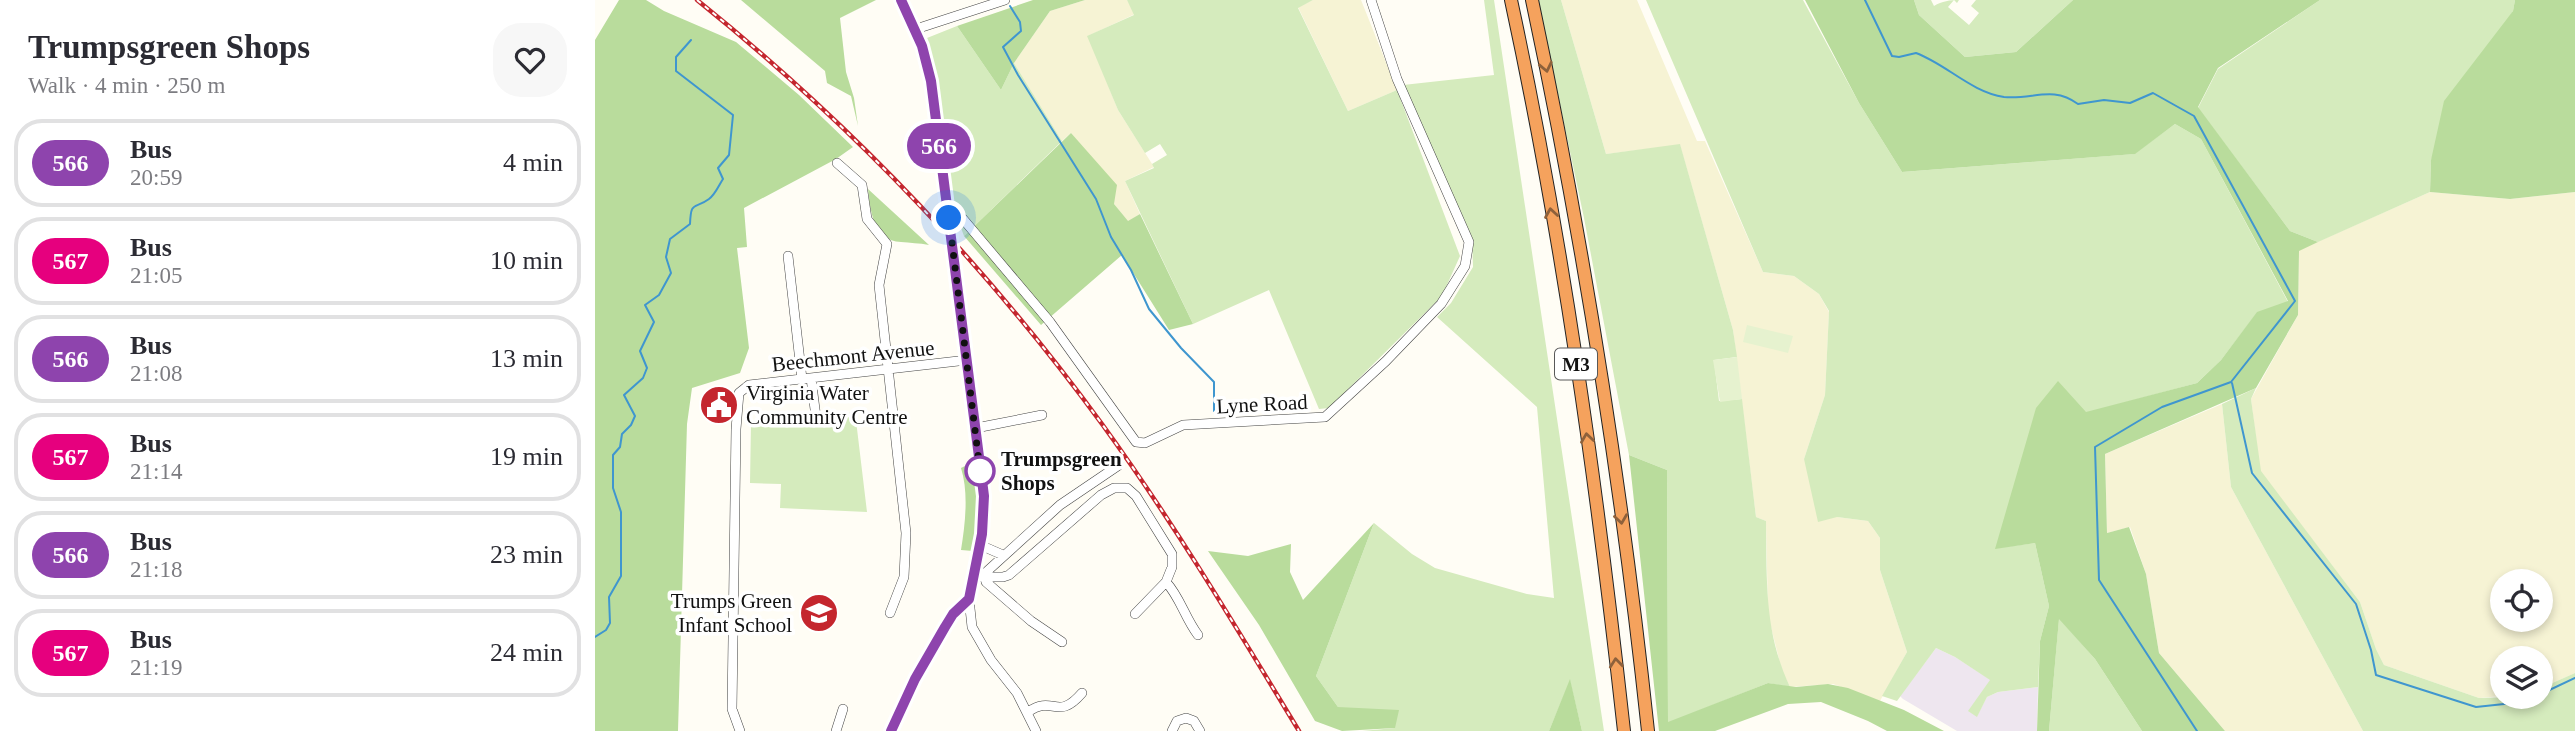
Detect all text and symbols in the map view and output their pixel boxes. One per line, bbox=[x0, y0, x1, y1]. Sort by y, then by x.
button: heart bbox=[493, 23, 567, 97]
text: Trumpsgreen Shops bbox=[28, 29, 310, 65]
one-way arrow bbox=[1537, 61, 1552, 73]
text: Walk · 4 min · 250 m bbox=[28, 73, 225, 98]
line badge: 566 bbox=[899, 123, 979, 169]
text: 566 bbox=[921, 133, 957, 159]
text: Bus bbox=[130, 135, 172, 164]
text: 4 min bbox=[503, 148, 563, 177]
text: 566 bbox=[53, 150, 89, 176]
text: 20:59 bbox=[130, 165, 182, 190]
your location bbox=[931, 200, 966, 235]
one-way arrow bbox=[1544, 207, 1559, 219]
text: Bus bbox=[130, 233, 172, 262]
text: 10 min bbox=[490, 246, 563, 275]
text: 567 bbox=[53, 248, 89, 274]
text: 21:05 bbox=[130, 263, 182, 288]
text: Bus bbox=[130, 331, 172, 360]
street label: Beechmont Avenue bbox=[770, 336, 936, 376]
text: 13 min bbox=[490, 344, 563, 373]
text: 566 bbox=[53, 346, 89, 372]
road number: M3 bbox=[1555, 348, 1597, 380]
text: 21:08 bbox=[130, 361, 182, 386]
place label: Virginia Water Community Centre bbox=[746, 381, 908, 429]
public building icon: Virginia Water Community Centre bbox=[698, 384, 740, 426]
street label: Lyne Road bbox=[1216, 390, 1309, 418]
text: Bus bbox=[130, 429, 172, 458]
one-way arrow bbox=[1580, 432, 1595, 443]
text: 19 min bbox=[490, 442, 563, 471]
text: 567 bbox=[53, 444, 89, 470]
place label: Trumpsgreen Shops bbox=[1001, 447, 1122, 495]
marker: Trumpsgreen Shops bbox=[965, 456, 995, 486]
text: 21:14 bbox=[130, 459, 182, 484]
one-way arrow bbox=[1614, 513, 1629, 525]
text: Bus bbox=[130, 527, 172, 556]
text: 23 min bbox=[490, 540, 563, 569]
text: 566 bbox=[53, 542, 89, 568]
text: 21:18 bbox=[130, 557, 182, 582]
map controls bbox=[2490, 569, 2553, 709]
button: locate bbox=[2490, 569, 2553, 632]
place label: Trumps Green Infant School bbox=[671, 589, 792, 637]
school or university icon: Trumps Green Infant School bbox=[798, 592, 840, 634]
text: Bus bbox=[130, 625, 172, 654]
text: 24 min bbox=[490, 638, 563, 667]
text: 567 bbox=[53, 640, 89, 666]
button: layers bbox=[2490, 646, 2553, 709]
text: 21:19 bbox=[130, 655, 182, 680]
one-way arrow bbox=[1609, 657, 1624, 669]

